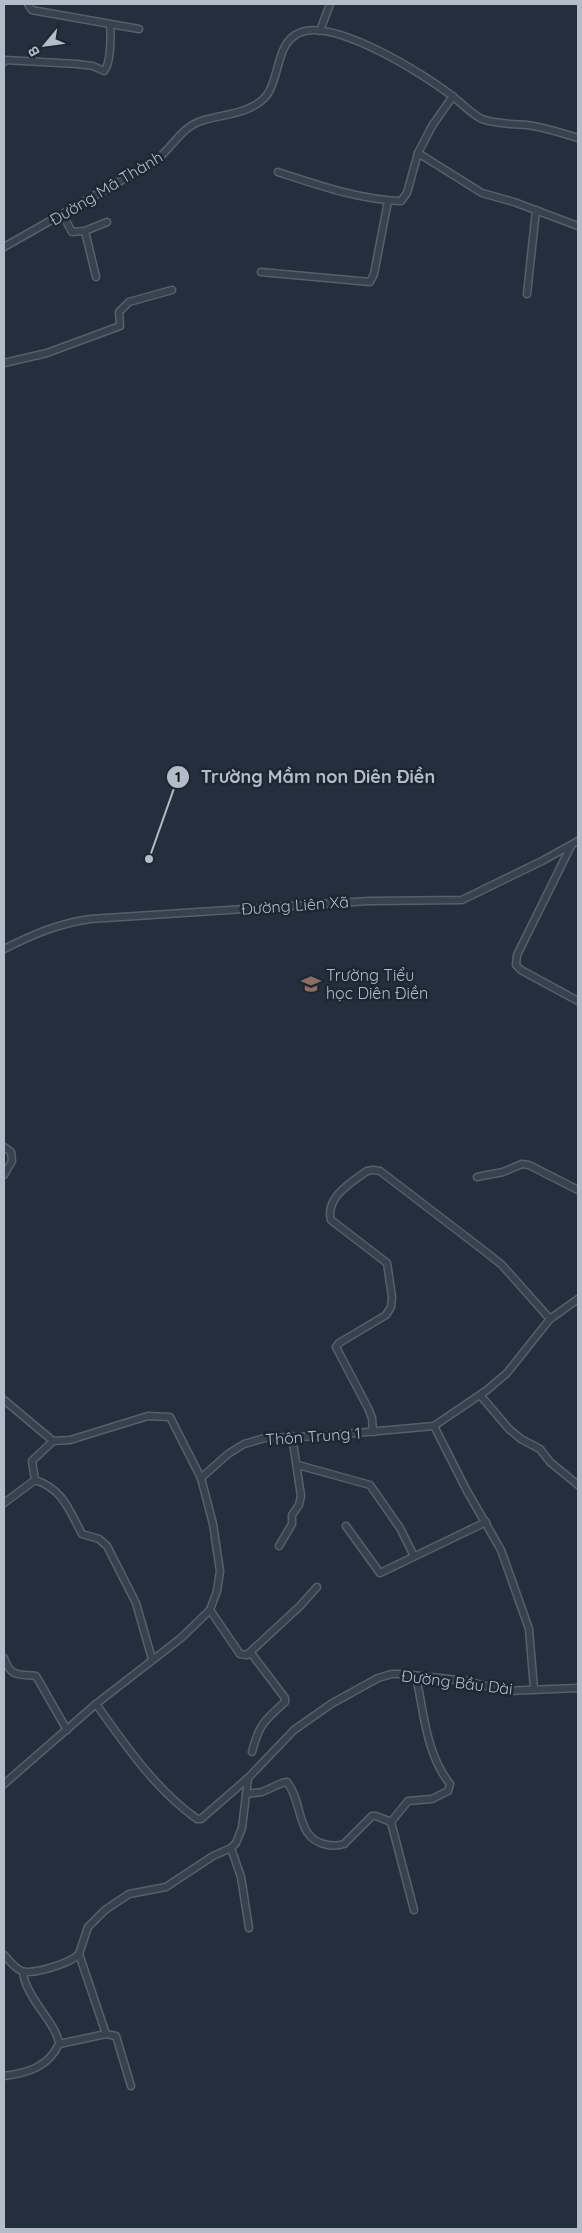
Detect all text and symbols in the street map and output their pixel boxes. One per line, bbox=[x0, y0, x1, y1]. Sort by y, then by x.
north arrow bbox=[20, 20, 70, 70]
text: B bbox=[24, 43, 44, 60]
street label: Đường Mâ Thành bbox=[46, 146, 166, 230]
callout: Trường Mầm non Diên Điền bbox=[165, 760, 445, 793]
text: Trường Mầm non Diên Điền bbox=[201, 765, 435, 788]
text: 1 bbox=[175, 767, 181, 786]
street label: Đường Liên Xã bbox=[241, 891, 349, 919]
place label: Trường Tiểu học Diên Điền bbox=[326, 965, 428, 1003]
school or university icon: Trường Tiểu học Diên Điền bbox=[300, 973, 322, 995]
street label: Thôn Trung 1 bbox=[265, 1423, 361, 1449]
street label: Đường Bầu Dài bbox=[400, 1665, 514, 1699]

